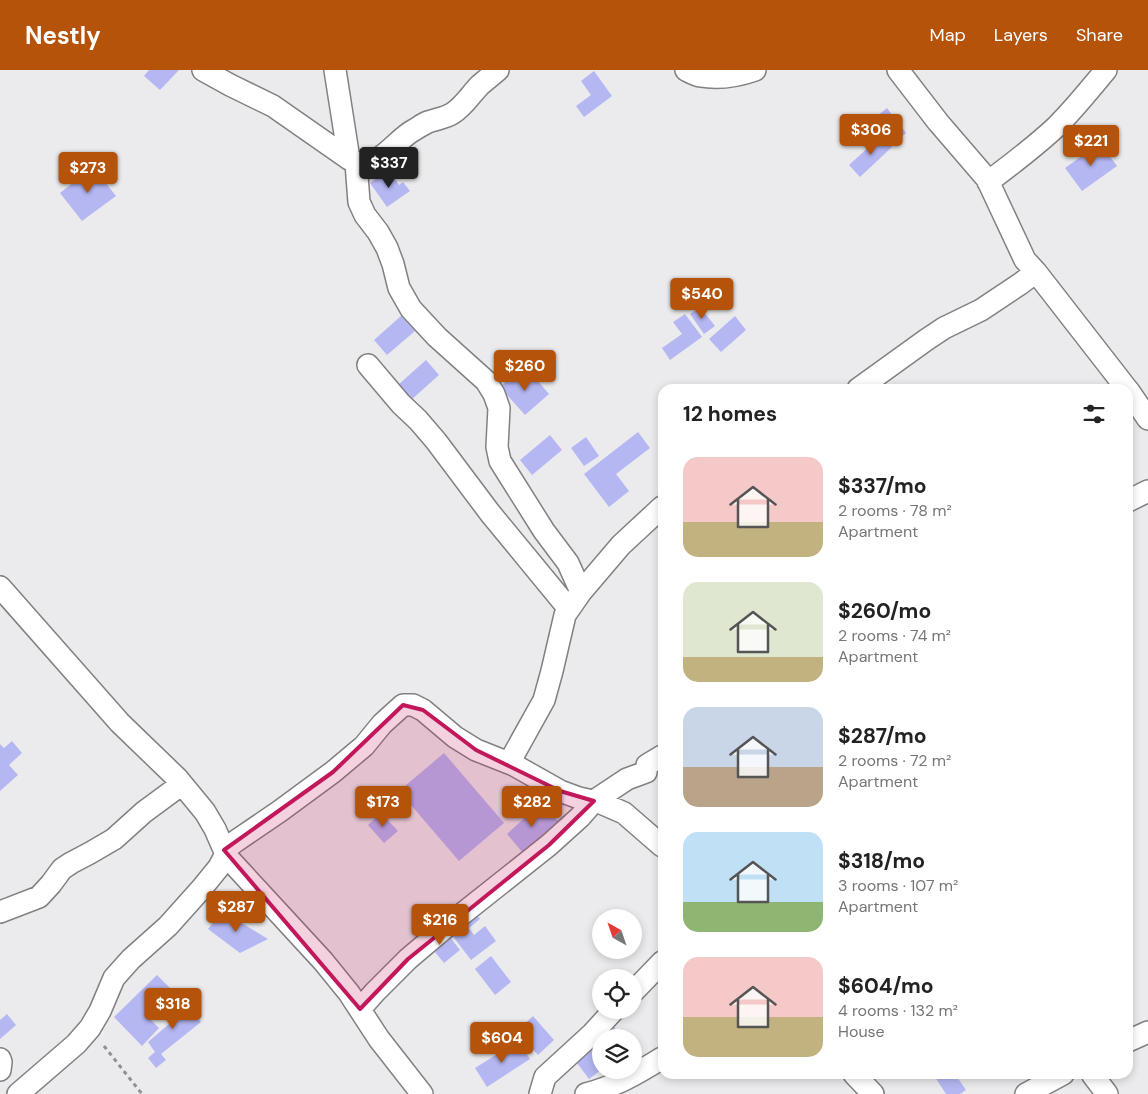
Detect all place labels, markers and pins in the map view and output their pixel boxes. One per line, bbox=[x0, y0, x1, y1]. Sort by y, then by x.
pin: $306 bbox=[841, 114, 901, 156]
pin: $221 bbox=[1061, 124, 1121, 167]
pin: $337 bbox=[359, 146, 419, 189]
pin: $273 bbox=[58, 152, 118, 194]
pin: $540 bbox=[672, 278, 732, 320]
pin: $260 bbox=[495, 350, 555, 392]
pin: $173 bbox=[353, 786, 413, 828]
pin: $282 bbox=[502, 786, 562, 828]
pin: $287 bbox=[206, 890, 266, 933]
pin: $216 bbox=[410, 904, 470, 946]
pin: $318 bbox=[143, 988, 203, 1030]
pin: $604 bbox=[472, 1022, 532, 1064]

